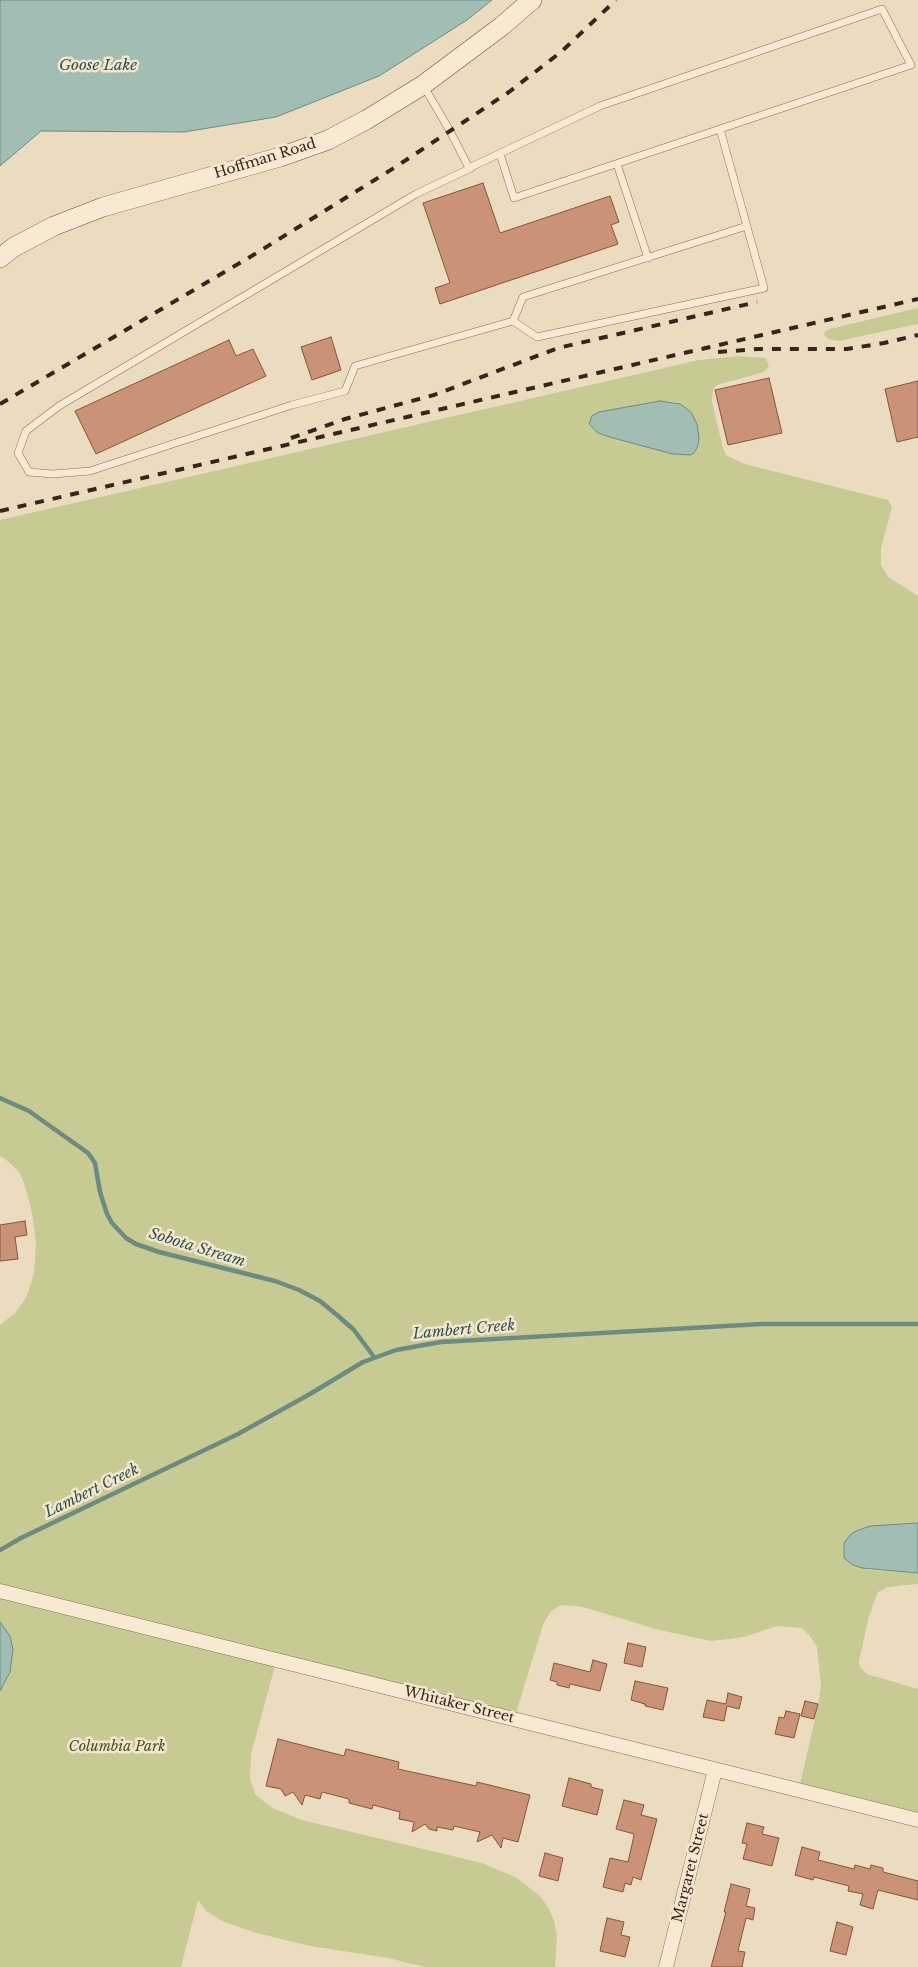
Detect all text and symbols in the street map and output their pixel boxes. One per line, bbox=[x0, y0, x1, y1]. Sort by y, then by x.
water label: Goose Lake bbox=[59, 57, 137, 75]
street label: Hoffman Road bbox=[212, 136, 318, 182]
water label: Sobota Stream bbox=[147, 1225, 247, 1271]
water label: Lambert Creek bbox=[412, 1317, 516, 1343]
water label: Lambert Creek bbox=[42, 1460, 142, 1522]
street label: Whitaker Street bbox=[402, 1683, 516, 1727]
park label: Columbia Park bbox=[68, 1739, 166, 1755]
street label: Margaret Street bbox=[669, 1812, 713, 1924]

